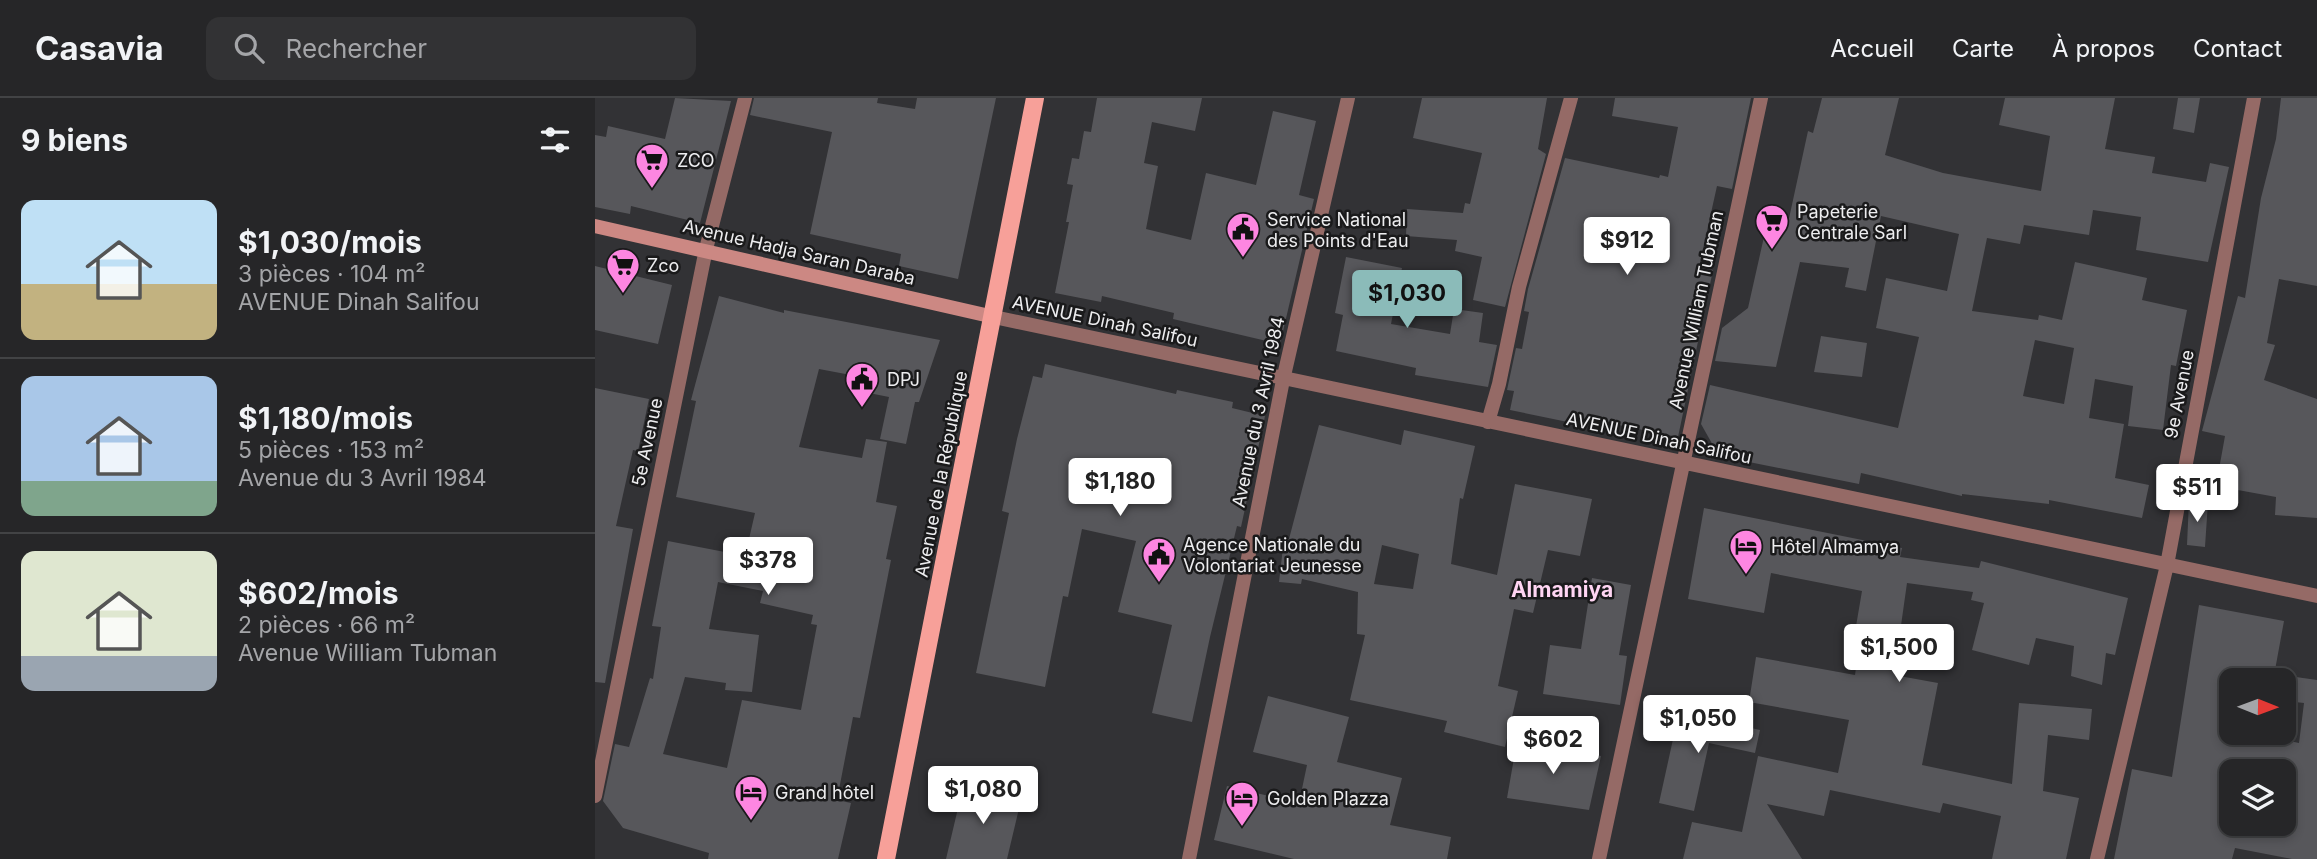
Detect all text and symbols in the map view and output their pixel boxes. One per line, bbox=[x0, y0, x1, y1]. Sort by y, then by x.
search box bbox=[206, 17, 696, 80]
text: Casavia bbox=[35, 28, 164, 68]
icon: search bbox=[230, 29, 268, 67]
text: Rechercher bbox=[286, 33, 427, 64]
text: Accueil bbox=[1830, 34, 1914, 63]
text: Carte bbox=[1952, 34, 2014, 63]
text: À propos bbox=[2052, 34, 2155, 63]
text: Contact bbox=[2193, 34, 2282, 63]
icon: filters bbox=[536, 121, 574, 159]
text: 9 biens bbox=[21, 122, 128, 158]
supermarket icon: ZCO bbox=[633, 141, 671, 190]
place label: ZCO bbox=[677, 150, 715, 171]
place label: Papeterie Centrale Sarl bbox=[1797, 201, 1907, 243]
supermarket icon: Papeterie Centrale Sarl bbox=[1753, 202, 1791, 251]
place label: Service National des Points d'Eau bbox=[1267, 209, 1409, 251]
street label: Avenue William Tubman bbox=[1665, 209, 1727, 411]
public building icon: Service National des Points d'Eau bbox=[1224, 210, 1262, 259]
street label: Avenue Hadja Saran Daraba bbox=[681, 215, 917, 289]
pin: $912 bbox=[1586, 218, 1668, 277]
text: $1,030/mois bbox=[238, 224, 422, 260]
text: $912 bbox=[1600, 226, 1654, 254]
icon: home bbox=[77, 228, 161, 312]
supermarket icon: Zco bbox=[604, 246, 642, 295]
place label: Zco bbox=[647, 255, 679, 276]
text: 3 pièces · 104 m² bbox=[238, 260, 426, 288]
pin: $1,030 bbox=[1350, 271, 1464, 330]
text: $1,030 bbox=[1368, 279, 1446, 307]
text: AVENUE Dinah Salifou bbox=[238, 288, 480, 316]
street label: AVENUE Dinah Salifou bbox=[1010, 291, 1200, 351]
street label: Avenue du 3 Avril 1984 bbox=[1227, 315, 1289, 509]
street label: 9e Avenue bbox=[2160, 348, 2198, 440]
public building icon: DPJ bbox=[843, 360, 881, 409]
place label: DPJ bbox=[887, 369, 920, 390]
street label: Avenue de la République bbox=[911, 369, 971, 579]
street label: 5e Avenue bbox=[627, 396, 667, 488]
text: $1,180/mois bbox=[238, 400, 413, 436]
icon: home bbox=[77, 404, 161, 488]
street label: AVENUE Dinah Salifou bbox=[1564, 408, 1754, 468]
text: 5 pièces · 153 m² bbox=[238, 436, 424, 464]
pin: $1,180 bbox=[1063, 458, 1177, 518]
text: Avenue du 3 Avril 1984 bbox=[238, 464, 487, 492]
pin: $511 bbox=[2156, 464, 2238, 524]
text: $1,180 bbox=[1085, 467, 1155, 495]
text: $511 bbox=[2172, 473, 2222, 501]
hotel icon: Hôtel Almamya bbox=[1727, 527, 1765, 576]
place label: Agence Nationale du Volontariat Jeunesse bbox=[1183, 534, 1362, 576]
public building icon: Agence Nationale du Volontariat Jeunesse bbox=[1140, 535, 1178, 584]
place label: Hôtel Almamya bbox=[1771, 536, 1899, 557]
pin: $378 bbox=[727, 538, 809, 597]
text: $378 bbox=[739, 546, 797, 574]
text: $602/mois bbox=[238, 575, 399, 611]
district label: Almamiya bbox=[1511, 577, 1613, 602]
icon: home bbox=[77, 579, 161, 663]
text: 2 pièces · 66 m² bbox=[238, 611, 415, 639]
pin: $1,500 bbox=[1842, 624, 1956, 684]
text: $1,500 bbox=[1860, 633, 1938, 661]
text: Avenue William Tubman bbox=[238, 639, 497, 667]
north arrow bbox=[2219, 668, 2296, 746]
map controls bbox=[2219, 668, 2296, 836]
pin: $1,050 bbox=[1641, 696, 1755, 755]
text: $1,050 bbox=[1659, 704, 1737, 732]
pin: $602 bbox=[1512, 716, 1594, 776]
text: $602 bbox=[1523, 725, 1583, 753]
button: layers bbox=[2219, 759, 2296, 836]
pin: $1,080 bbox=[926, 766, 1040, 826]
hotel icon: Grand hôtel bbox=[732, 773, 770, 822]
text: $1,080 bbox=[944, 775, 1022, 803]
hotel icon: Golden Plazza bbox=[1223, 779, 1261, 828]
place label: Grand hôtel bbox=[775, 782, 874, 803]
place label: Golden Plazza bbox=[1267, 788, 1389, 809]

